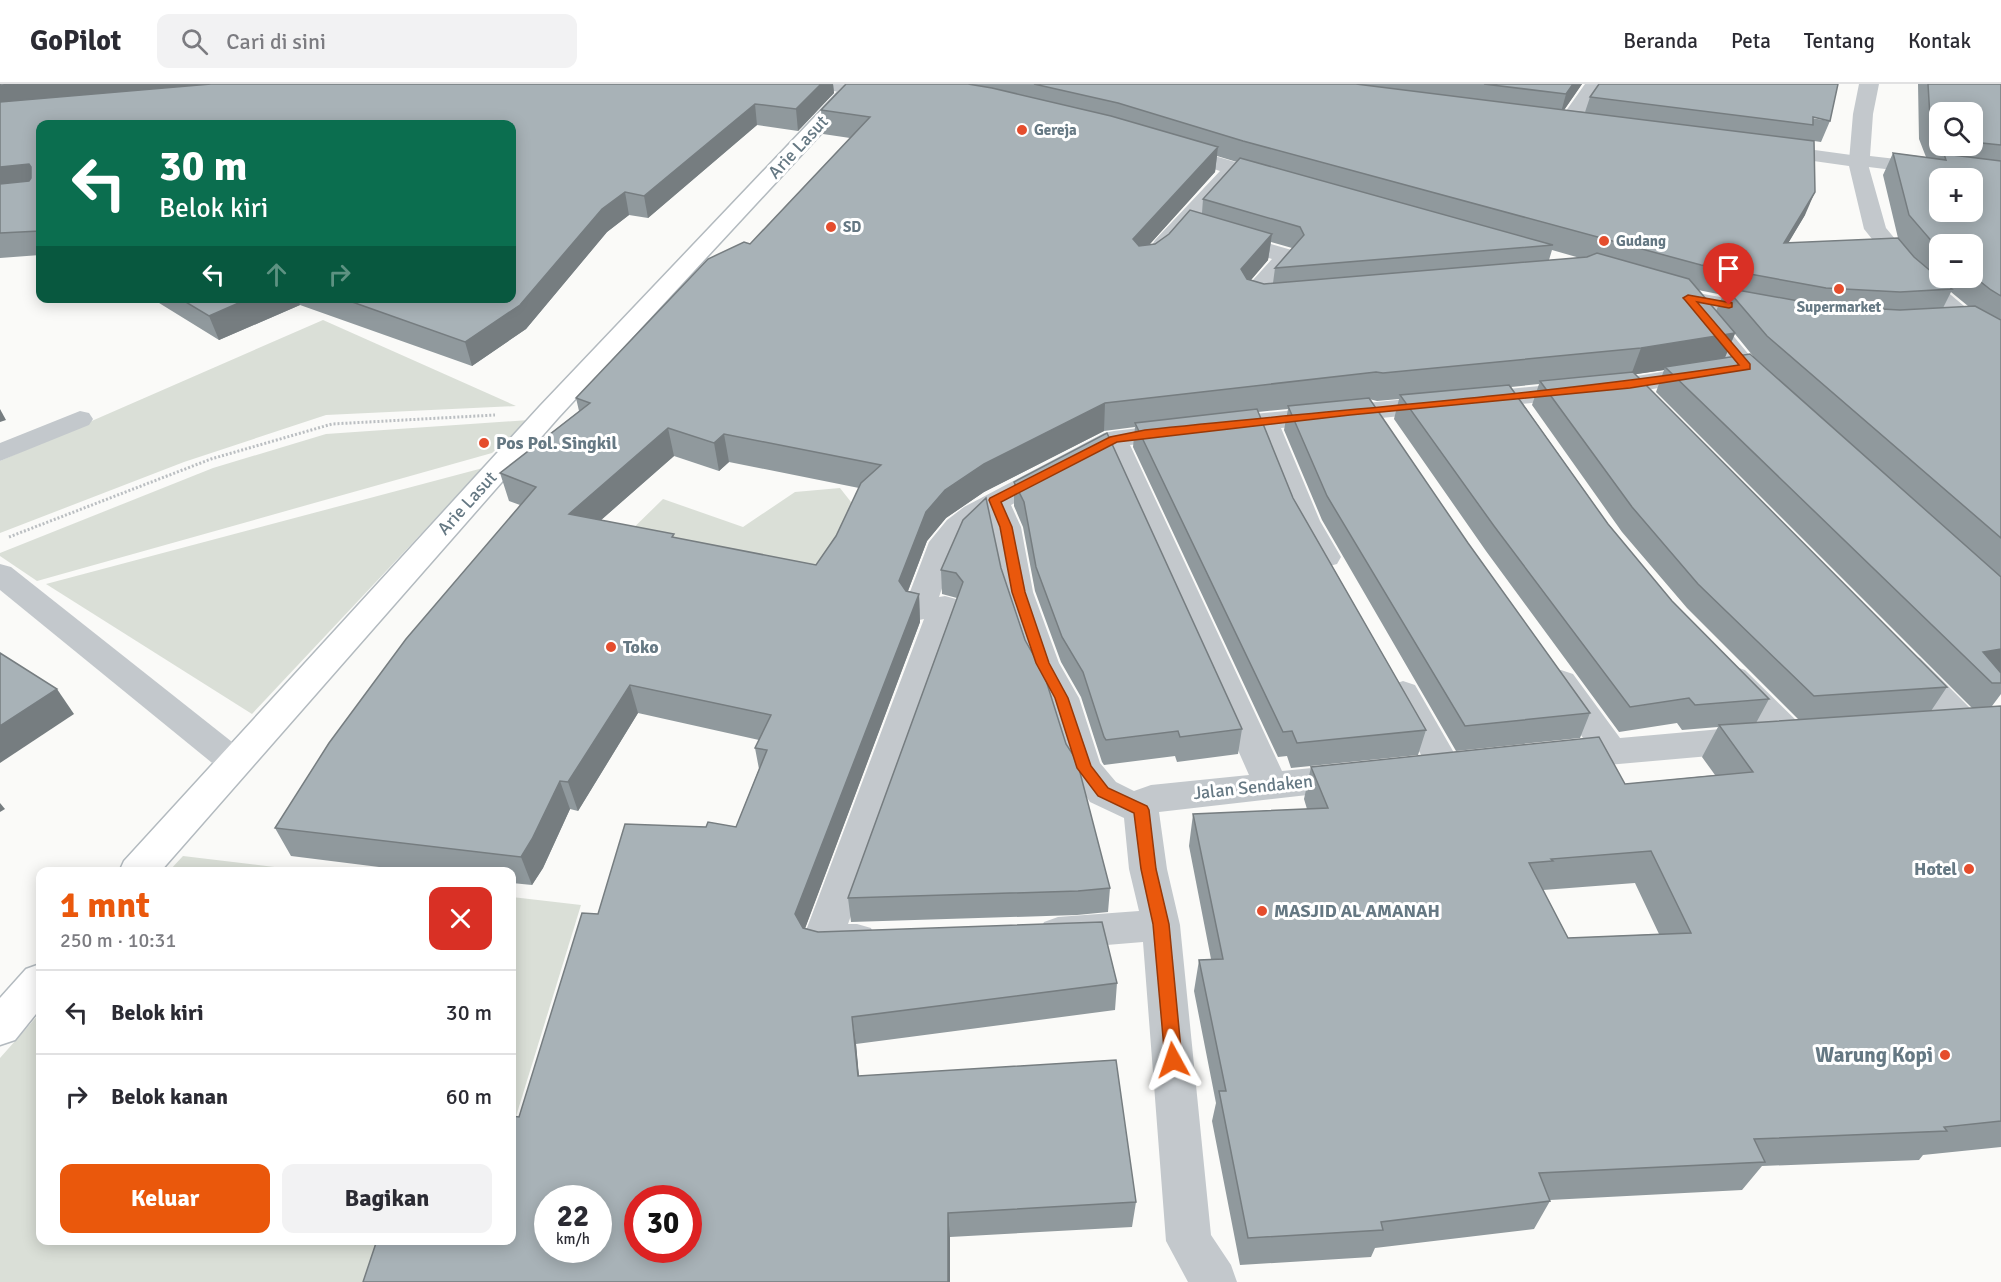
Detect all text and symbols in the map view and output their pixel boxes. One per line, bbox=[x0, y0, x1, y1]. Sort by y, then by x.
search box bbox=[157, 14, 577, 68]
text: GoPilot bbox=[30, 24, 121, 58]
icon: search bbox=[178, 25, 211, 58]
text: Cari di sini bbox=[226, 28, 326, 55]
text: Beranda bbox=[1623, 28, 1698, 54]
text: Peta bbox=[1731, 28, 1771, 54]
text: Tentang bbox=[1804, 28, 1875, 54]
text: Kontak bbox=[1908, 28, 1971, 54]
map controls bbox=[1929, 102, 1983, 288]
button: search bbox=[1929, 102, 1983, 156]
street label: Arie Lasut bbox=[763, 111, 833, 183]
place label: Gereja bbox=[1034, 121, 1077, 139]
marker: Gereja bbox=[1015, 123, 1029, 137]
text: 30 m bbox=[159, 141, 248, 192]
icon: left bbox=[60, 144, 138, 222]
button: + bbox=[1929, 168, 1983, 222]
text: Belok kiri bbox=[159, 192, 268, 225]
place label: SD bbox=[843, 218, 861, 236]
marker: SD bbox=[824, 220, 838, 234]
place label: Gudang bbox=[1616, 232, 1666, 250]
marker: Gudang bbox=[1597, 234, 1611, 248]
button: − bbox=[1929, 234, 1983, 288]
pin bbox=[1703, 243, 1754, 305]
icon: arrive bbox=[1712, 252, 1745, 285]
icon: left bbox=[197, 258, 230, 291]
icon: ahead bbox=[260, 258, 293, 291]
icon: right bbox=[323, 258, 356, 291]
marker: Supermarket bbox=[1832, 282, 1846, 296]
place label: Supermarket bbox=[1797, 298, 1882, 316]
place label: Pos Pol. Singkil bbox=[496, 432, 617, 454]
marker: Pos Pol. Singkil bbox=[477, 436, 491, 450]
street label: Arie Lasut bbox=[433, 467, 501, 539]
place label: Toko bbox=[623, 636, 659, 658]
marker: Toko bbox=[604, 640, 618, 654]
street label: Jalan Sendaken bbox=[1192, 770, 1314, 804]
place label: Hotel bbox=[1914, 858, 1957, 880]
marker: Hotel bbox=[1962, 862, 1976, 876]
text: 1 mnt bbox=[60, 883, 150, 928]
button: close bbox=[429, 887, 492, 950]
place label: MASJID AL AMANAH bbox=[1274, 900, 1440, 922]
marker: MASJID AL AMANAH bbox=[1255, 904, 1269, 918]
text: 250 m · 10:31 bbox=[60, 928, 176, 953]
icon: left bbox=[60, 996, 93, 1029]
text: Belok kiri bbox=[111, 999, 204, 1026]
text: 30 m bbox=[446, 999, 492, 1026]
position arrow bbox=[1141, 1028, 1205, 1092]
place label: Warung Kopi bbox=[1815, 1042, 1933, 1068]
marker: Warung Kopi bbox=[1938, 1048, 1952, 1062]
icon: right bbox=[60, 1080, 93, 1113]
text: Belok kanan bbox=[111, 1083, 228, 1110]
text: 60 m bbox=[446, 1083, 492, 1110]
button: Keluar bbox=[60, 1164, 270, 1233]
button: Bagikan bbox=[282, 1164, 492, 1233]
speed limit sign: 30 bbox=[624, 1185, 702, 1263]
text: 22 bbox=[557, 1198, 589, 1235]
text: km/h bbox=[556, 1230, 590, 1248]

